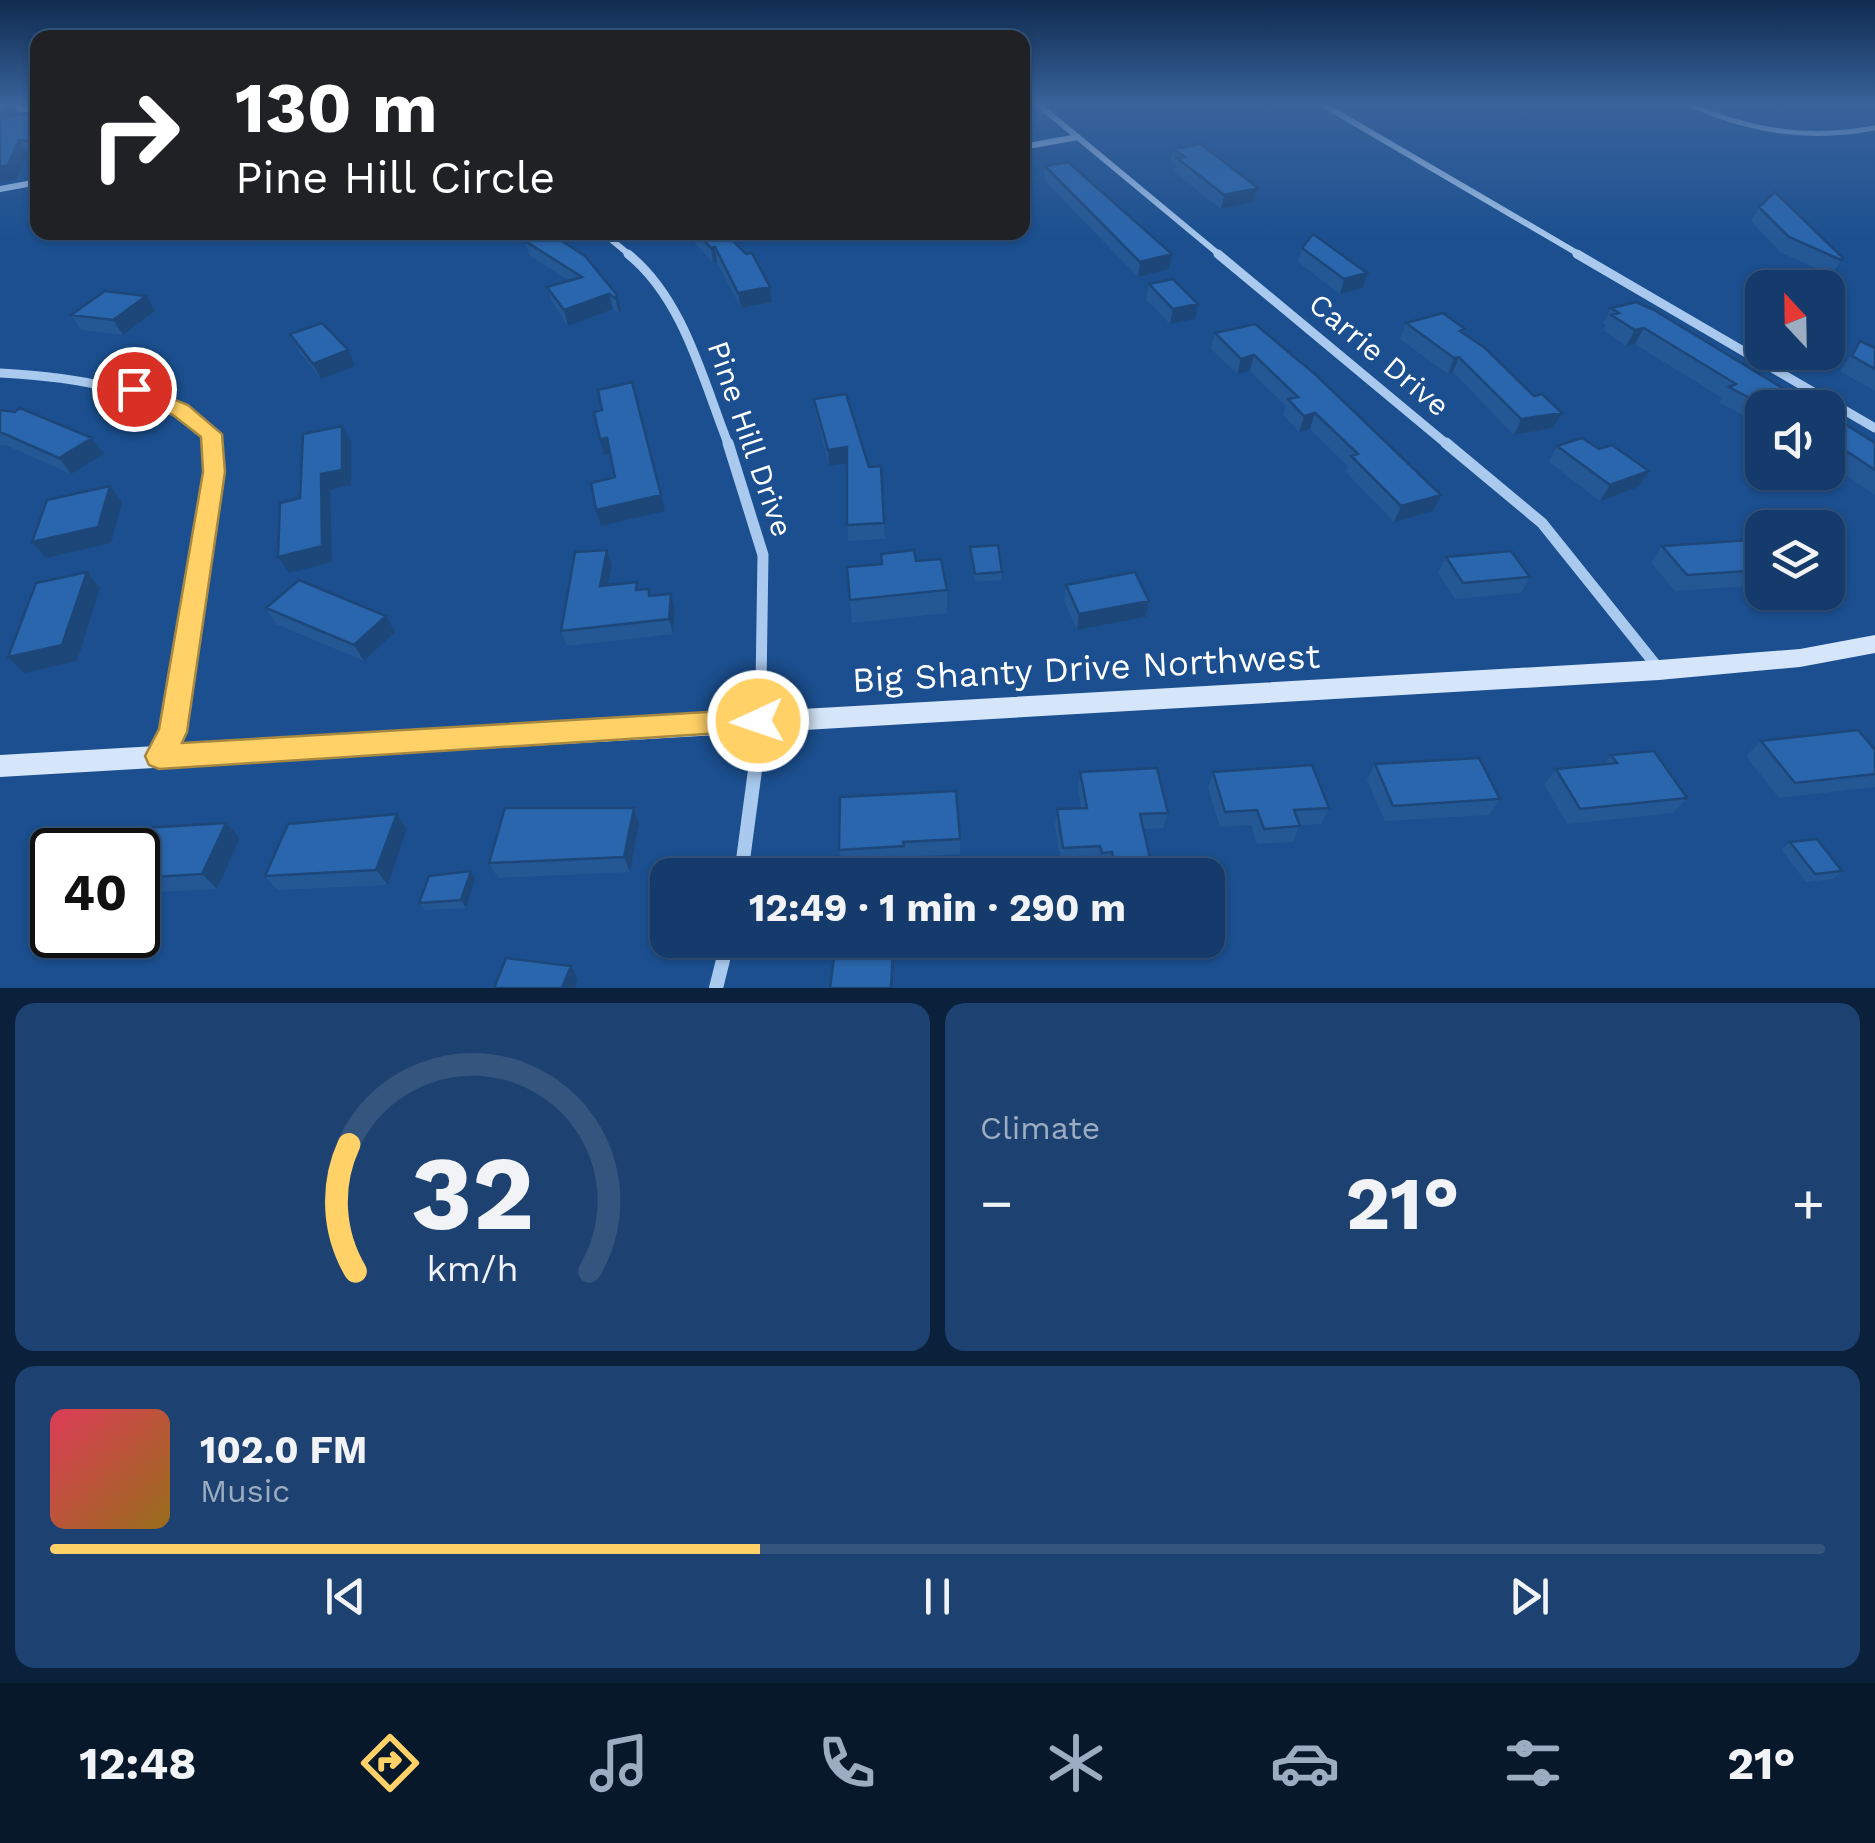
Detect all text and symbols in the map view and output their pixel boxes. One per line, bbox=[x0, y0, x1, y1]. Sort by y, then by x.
text: 130 m bbox=[235, 67, 438, 149]
icon: right bbox=[70, 70, 200, 200]
text: Pine Hill Circle bbox=[235, 151, 555, 204]
north arrow bbox=[1745, 270, 1845, 370]
map controls bbox=[1745, 270, 1845, 610]
street label: Carrie Drive bbox=[1302, 286, 1457, 423]
street label: Pine Hill Drive bbox=[701, 336, 800, 541]
pin bbox=[92, 347, 177, 432]
icon: arrive bbox=[107, 362, 162, 417]
button: sound bbox=[1745, 390, 1845, 490]
button: layers bbox=[1745, 510, 1845, 610]
street label: Big Shanty Drive Northwest bbox=[851, 635, 1321, 701]
position arrow bbox=[706, 669, 810, 773]
speed limit sign: 40 bbox=[30, 828, 160, 958]
text: 12:49 · 1 min · 290 m bbox=[749, 886, 1126, 930]
text: Climate bbox=[980, 1109, 1100, 1147]
text: 32 bbox=[411, 1132, 534, 1254]
text: 21° bbox=[1345, 1159, 1460, 1247]
text: − bbox=[980, 1171, 1013, 1235]
text: + bbox=[1792, 1171, 1825, 1235]
text: km/h bbox=[426, 1248, 519, 1290]
text: 102.0 FM bbox=[200, 1428, 367, 1472]
text: Music bbox=[200, 1472, 290, 1510]
icon: previous bbox=[318, 1569, 373, 1624]
icon: pause bbox=[910, 1569, 965, 1624]
icon: next bbox=[1502, 1569, 1557, 1624]
icon: directions bbox=[355, 1728, 425, 1798]
icon: music bbox=[584, 1728, 654, 1798]
icon: phone bbox=[812, 1728, 882, 1798]
icon: climate bbox=[1041, 1728, 1111, 1798]
icon: car bbox=[1270, 1728, 1340, 1798]
icon: filters bbox=[1498, 1728, 1568, 1798]
text: 12:48 bbox=[79, 1737, 196, 1790]
text: 21° bbox=[1727, 1737, 1796, 1790]

